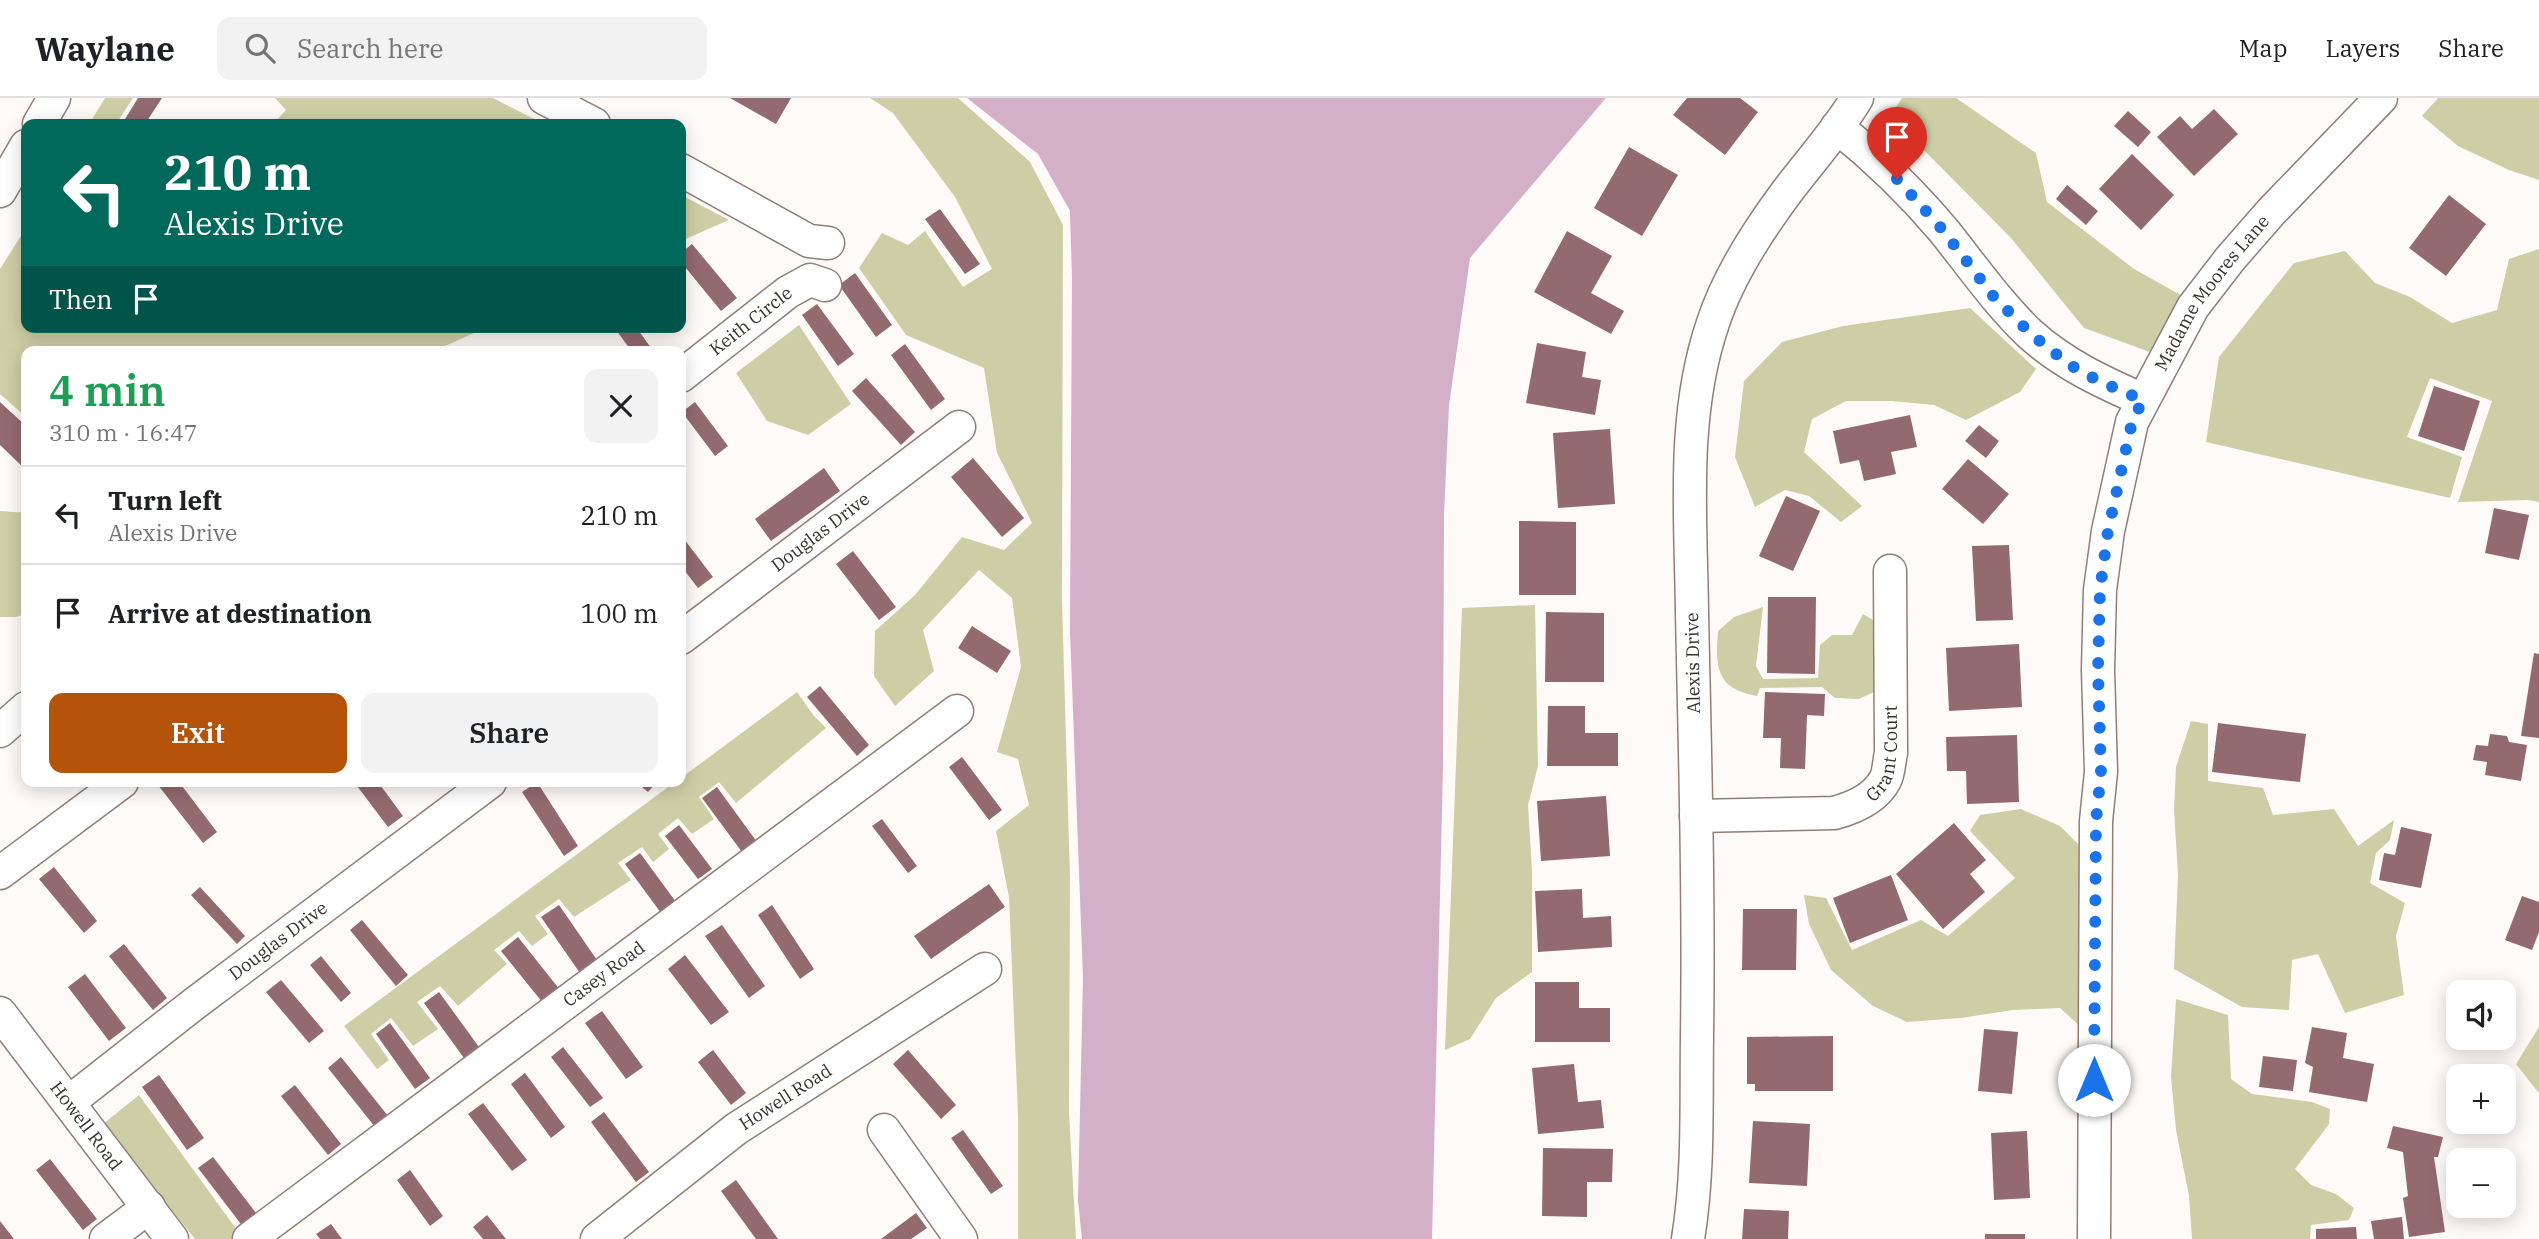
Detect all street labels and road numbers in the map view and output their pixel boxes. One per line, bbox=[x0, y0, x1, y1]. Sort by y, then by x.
street label: Madame Moores Lane bbox=[2149, 210, 2274, 375]
street label: Keith Circle bbox=[705, 281, 797, 360]
street label: Douglas Drive bbox=[766, 487, 874, 576]
street label: Alexis Drive bbox=[1680, 612, 1705, 714]
street label: Grant Court bbox=[1861, 705, 1902, 807]
street label: Douglas Drive bbox=[224, 896, 332, 985]
street label: Casey Road bbox=[558, 936, 649, 1012]
street label: Howell Road bbox=[734, 1059, 836, 1135]
street label: Howell Road bbox=[45, 1077, 128, 1175]

